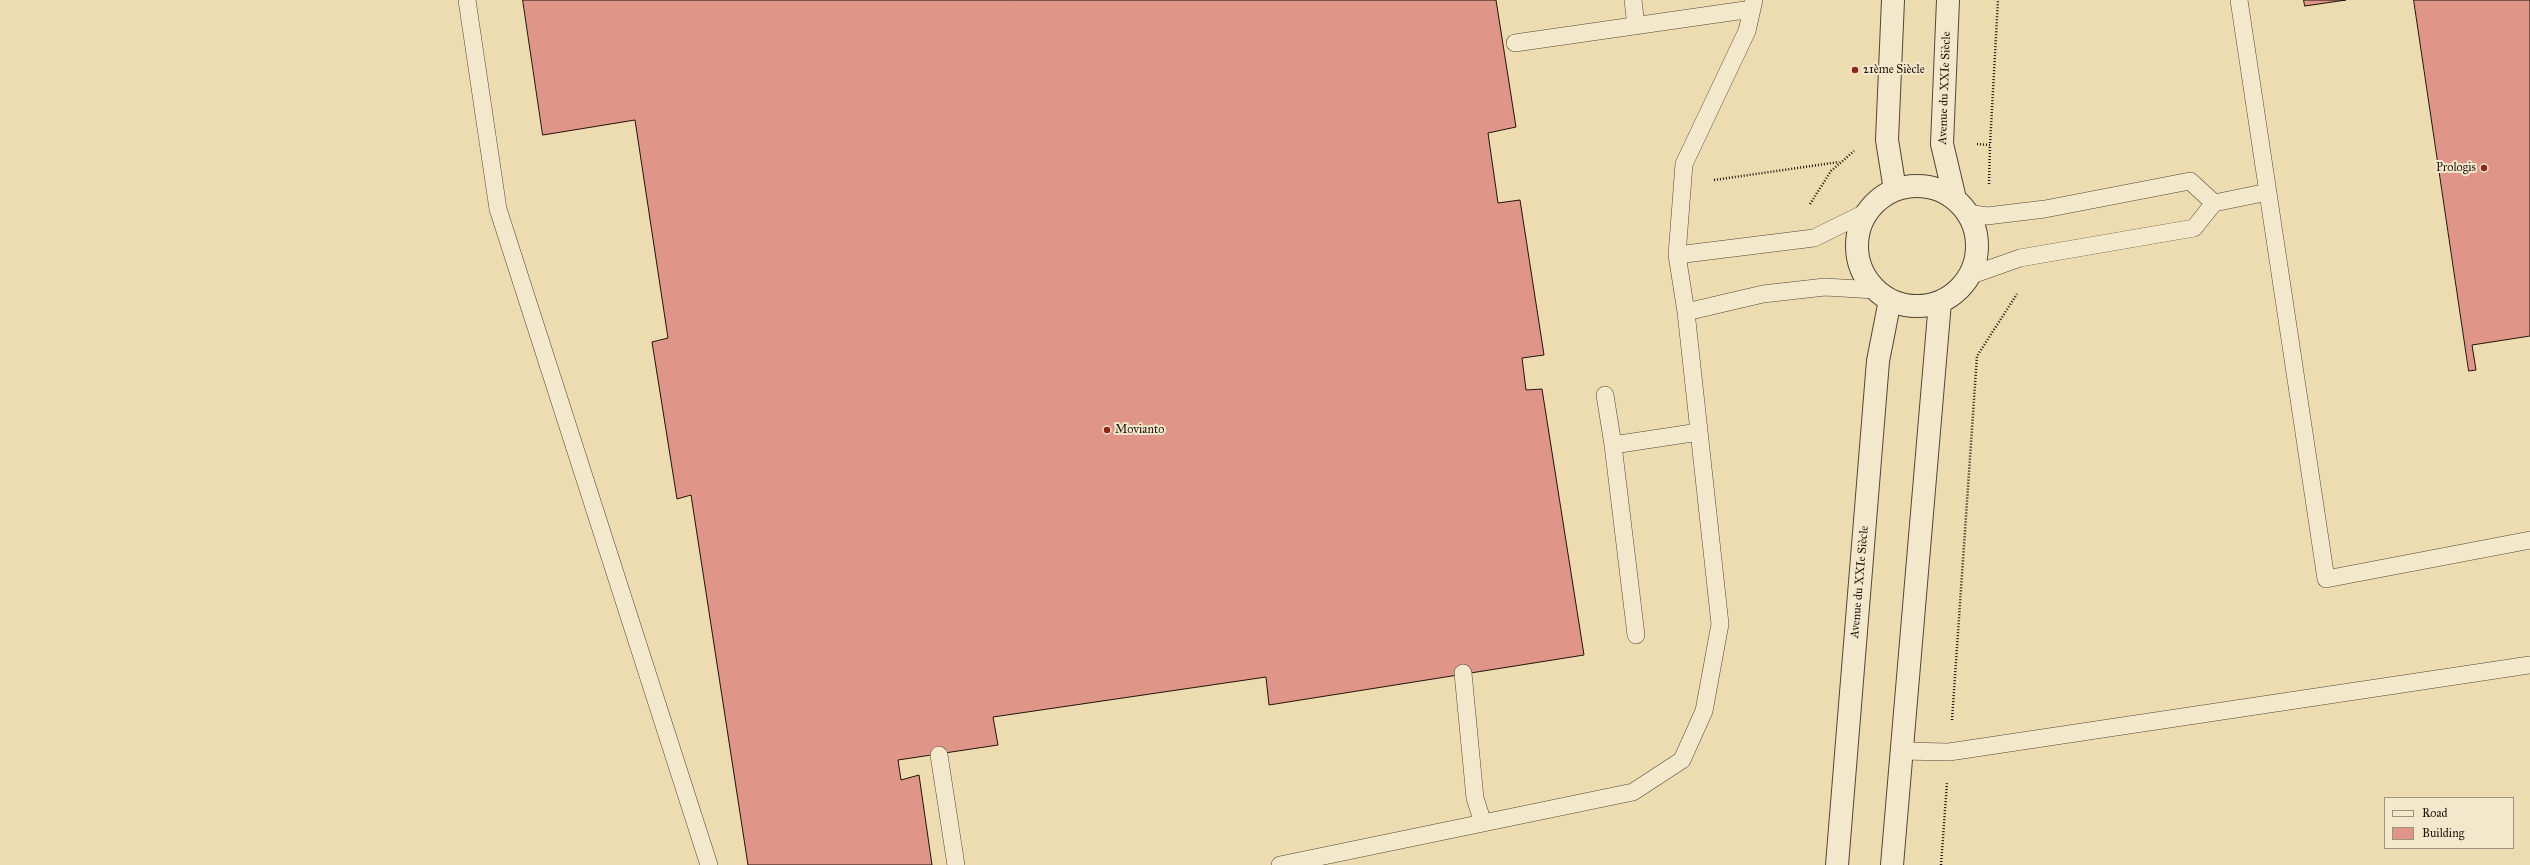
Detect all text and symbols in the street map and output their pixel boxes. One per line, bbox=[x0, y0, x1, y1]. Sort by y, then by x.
street label: Avenue du XXIe Siècle bbox=[1936, 31, 1954, 145]
place label: 21ème Siècle bbox=[1863, 63, 1925, 77]
marker: 21ème Siècle bbox=[1850, 65, 1860, 75]
place label: Prologis bbox=[2436, 161, 2476, 175]
marker: Prologis bbox=[2479, 163, 2489, 173]
place label: Movianto bbox=[1115, 423, 1164, 437]
marker: Movianto bbox=[1102, 425, 1112, 435]
street label: Avenue du XXIe Siècle bbox=[1848, 525, 1872, 639]
legend bbox=[2384, 797, 2514, 849]
text: Road bbox=[2422, 806, 2448, 820]
text: Building bbox=[2422, 826, 2464, 840]

